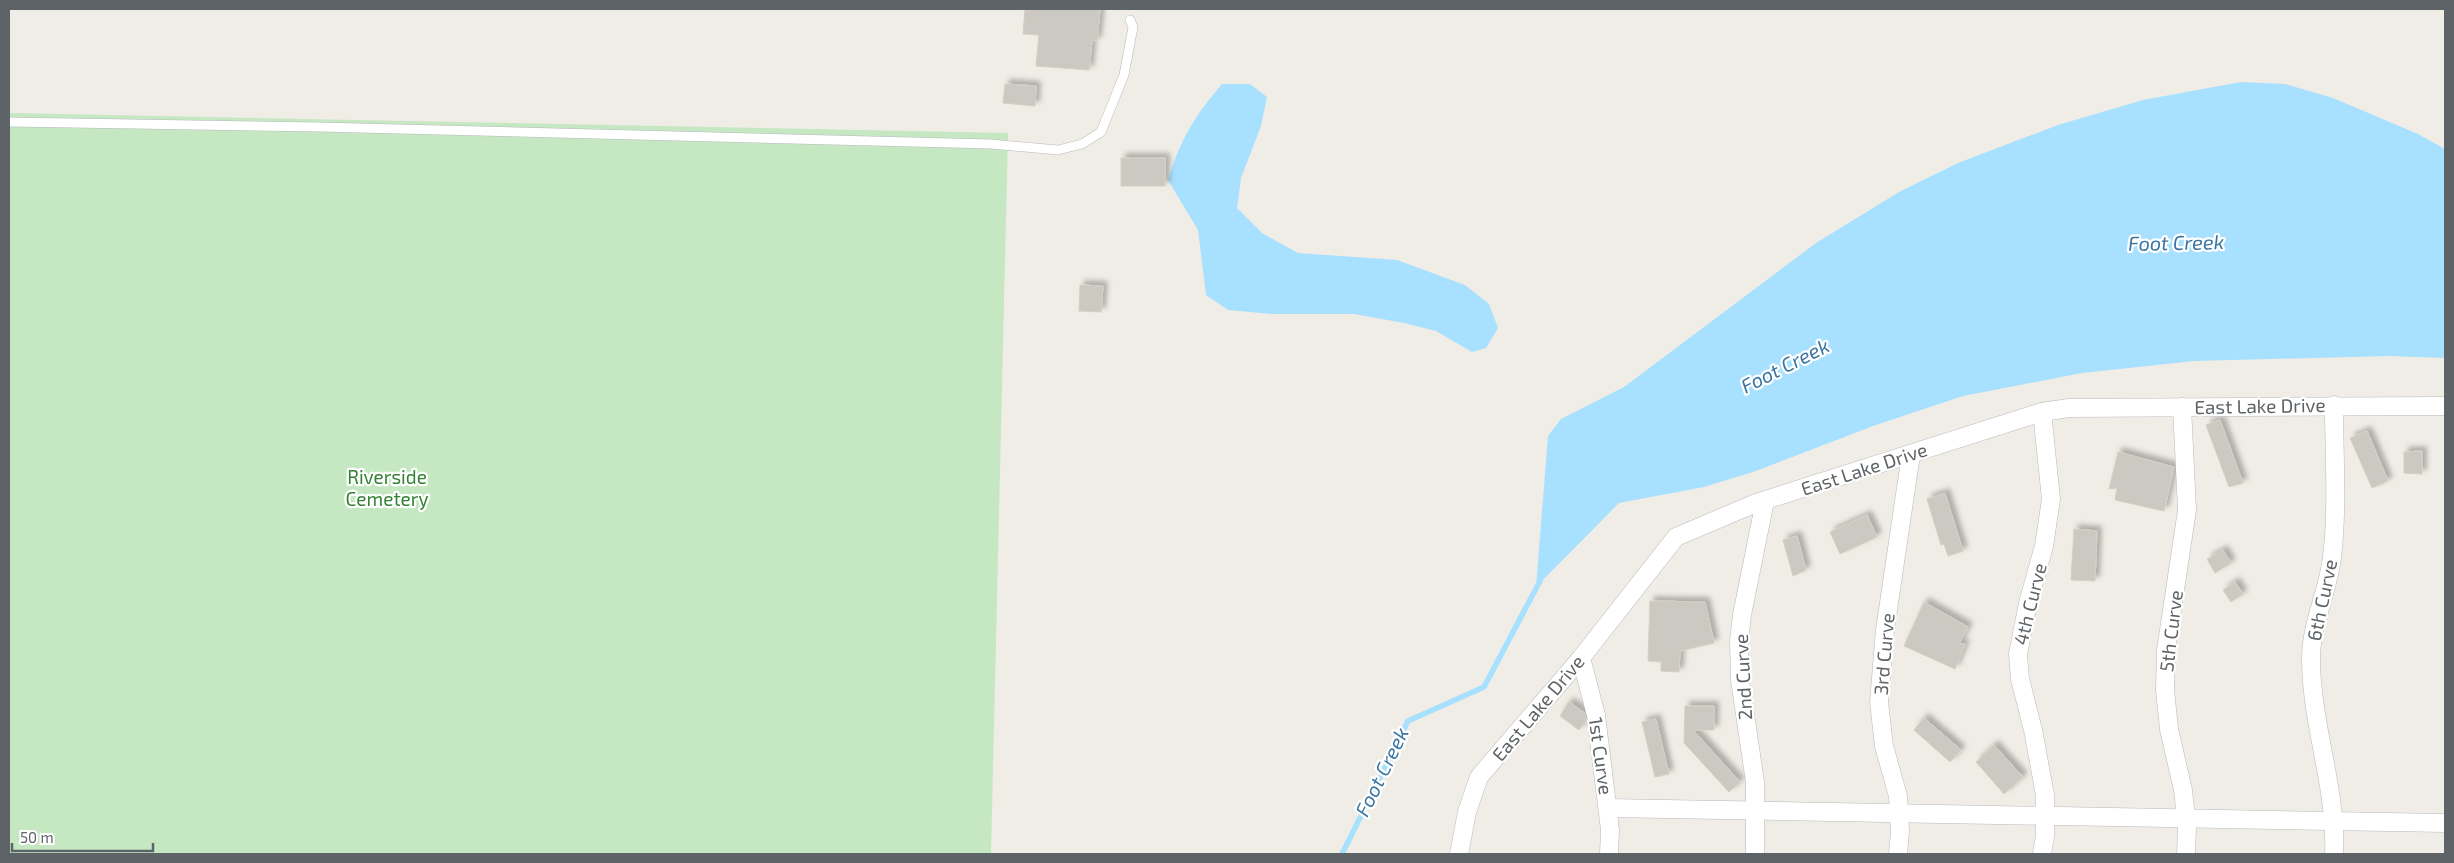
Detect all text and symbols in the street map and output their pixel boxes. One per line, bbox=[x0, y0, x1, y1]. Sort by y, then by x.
water label: Foot Creek bbox=[2128, 229, 2224, 255]
water label: Foot Creek bbox=[1736, 333, 1833, 398]
street label: East Lake Drive bbox=[2194, 393, 2326, 418]
street label: East Lake Drive bbox=[1798, 437, 1930, 500]
park label: Riverside Cemetery bbox=[346, 465, 429, 510]
street label: 6th Curve bbox=[2302, 557, 2341, 643]
street label: 4th Curve bbox=[2008, 561, 2051, 647]
street label: 5th Curve bbox=[2154, 589, 2187, 673]
street label: 3rd Curve bbox=[1868, 612, 1899, 696]
street label: 2nd Curve bbox=[1729, 633, 1756, 721]
street label: East Lake Drive bbox=[1487, 650, 1589, 765]
street label: 1st Curve bbox=[1585, 716, 1618, 796]
water label: Foot Creek bbox=[1349, 723, 1413, 820]
scale bar bbox=[12, 820, 154, 852]
text: 50 m bbox=[20, 828, 54, 846]

